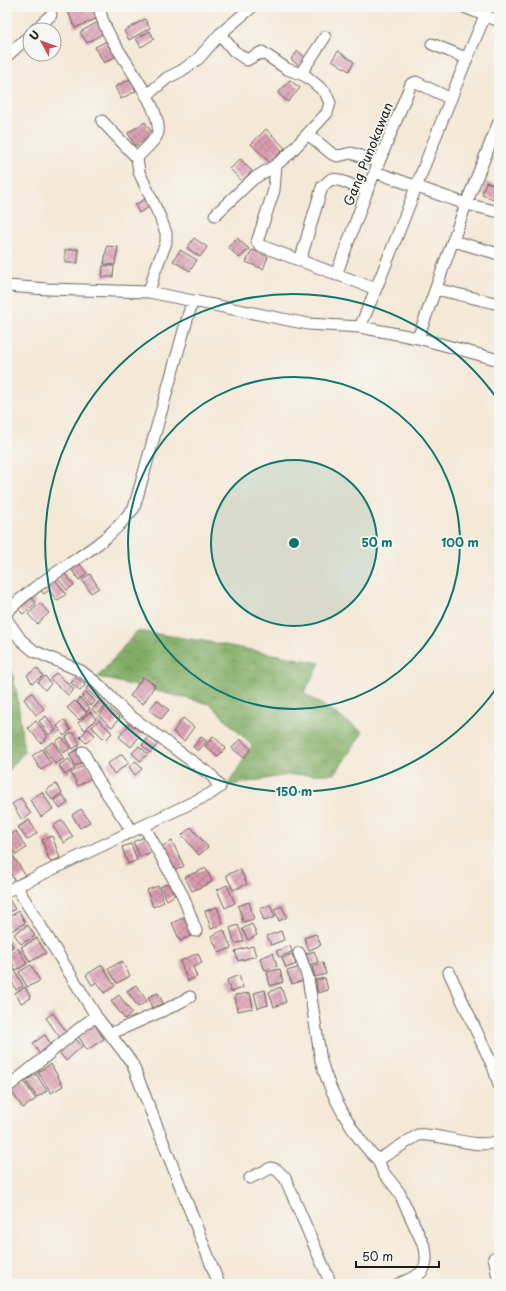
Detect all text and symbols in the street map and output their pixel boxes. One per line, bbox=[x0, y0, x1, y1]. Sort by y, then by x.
north arrow bbox=[22, 22, 62, 62]
text: U bbox=[25, 26, 43, 44]
street label: Gang Punokawan bbox=[338, 99, 397, 208]
text: 50 m bbox=[361, 533, 393, 551]
text: 100 m bbox=[441, 533, 479, 551]
centre of rings bbox=[287, 536, 301, 550]
text: 150 m bbox=[276, 782, 312, 800]
scale bar bbox=[356, 1243, 439, 1269]
text: 50 m bbox=[362, 1247, 393, 1265]

